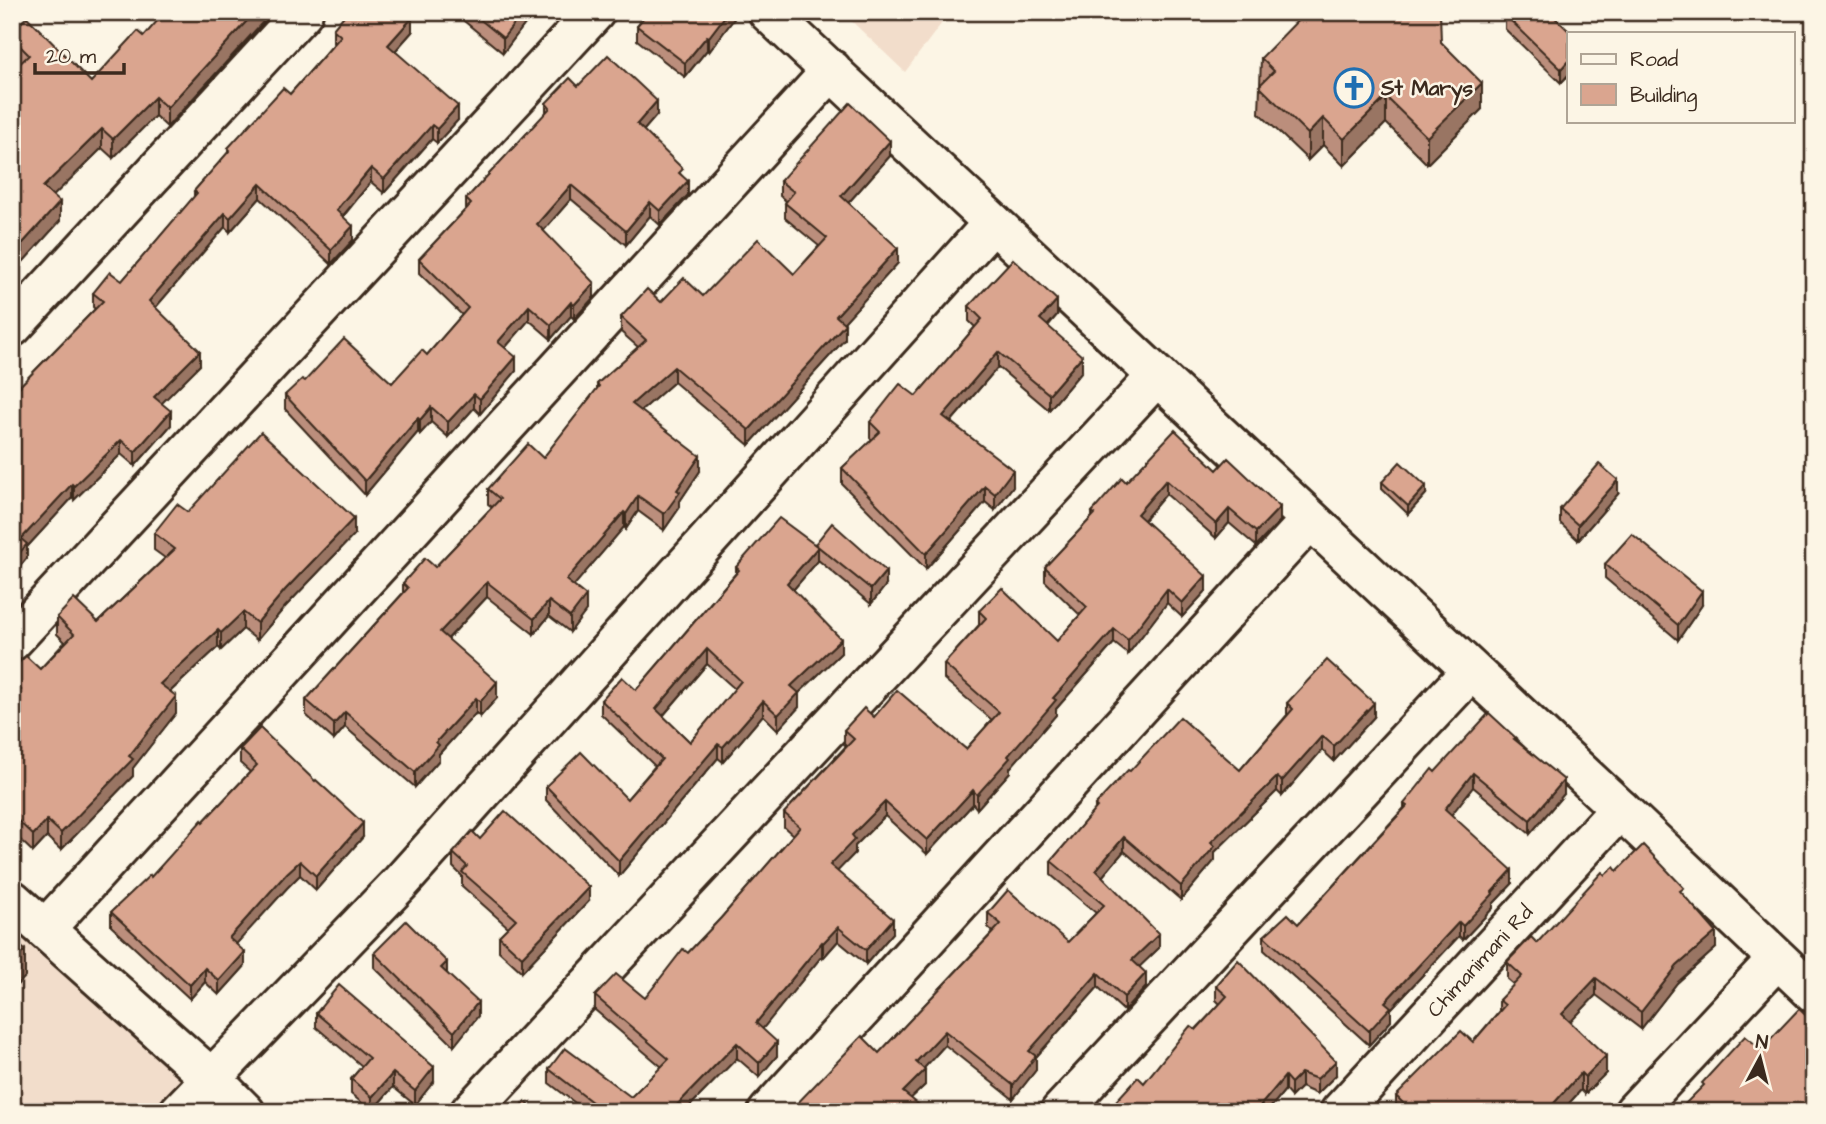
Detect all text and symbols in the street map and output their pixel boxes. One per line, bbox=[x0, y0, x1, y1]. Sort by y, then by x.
scale bar bbox=[35, 32, 124, 76]
legend bbox=[1567, 32, 1794, 122]
text: 20 m bbox=[46, 42, 97, 71]
text: Road bbox=[1630, 45, 1678, 74]
church icon: St Marys bbox=[1333, 67, 1375, 109]
place label: St Marys bbox=[1380, 74, 1474, 106]
text: Building bbox=[1630, 81, 1698, 112]
street label: Chimanimani Rd bbox=[1421, 898, 1540, 1024]
north arrow bbox=[1724, 1023, 1794, 1092]
text: N bbox=[1754, 1028, 1770, 1057]

